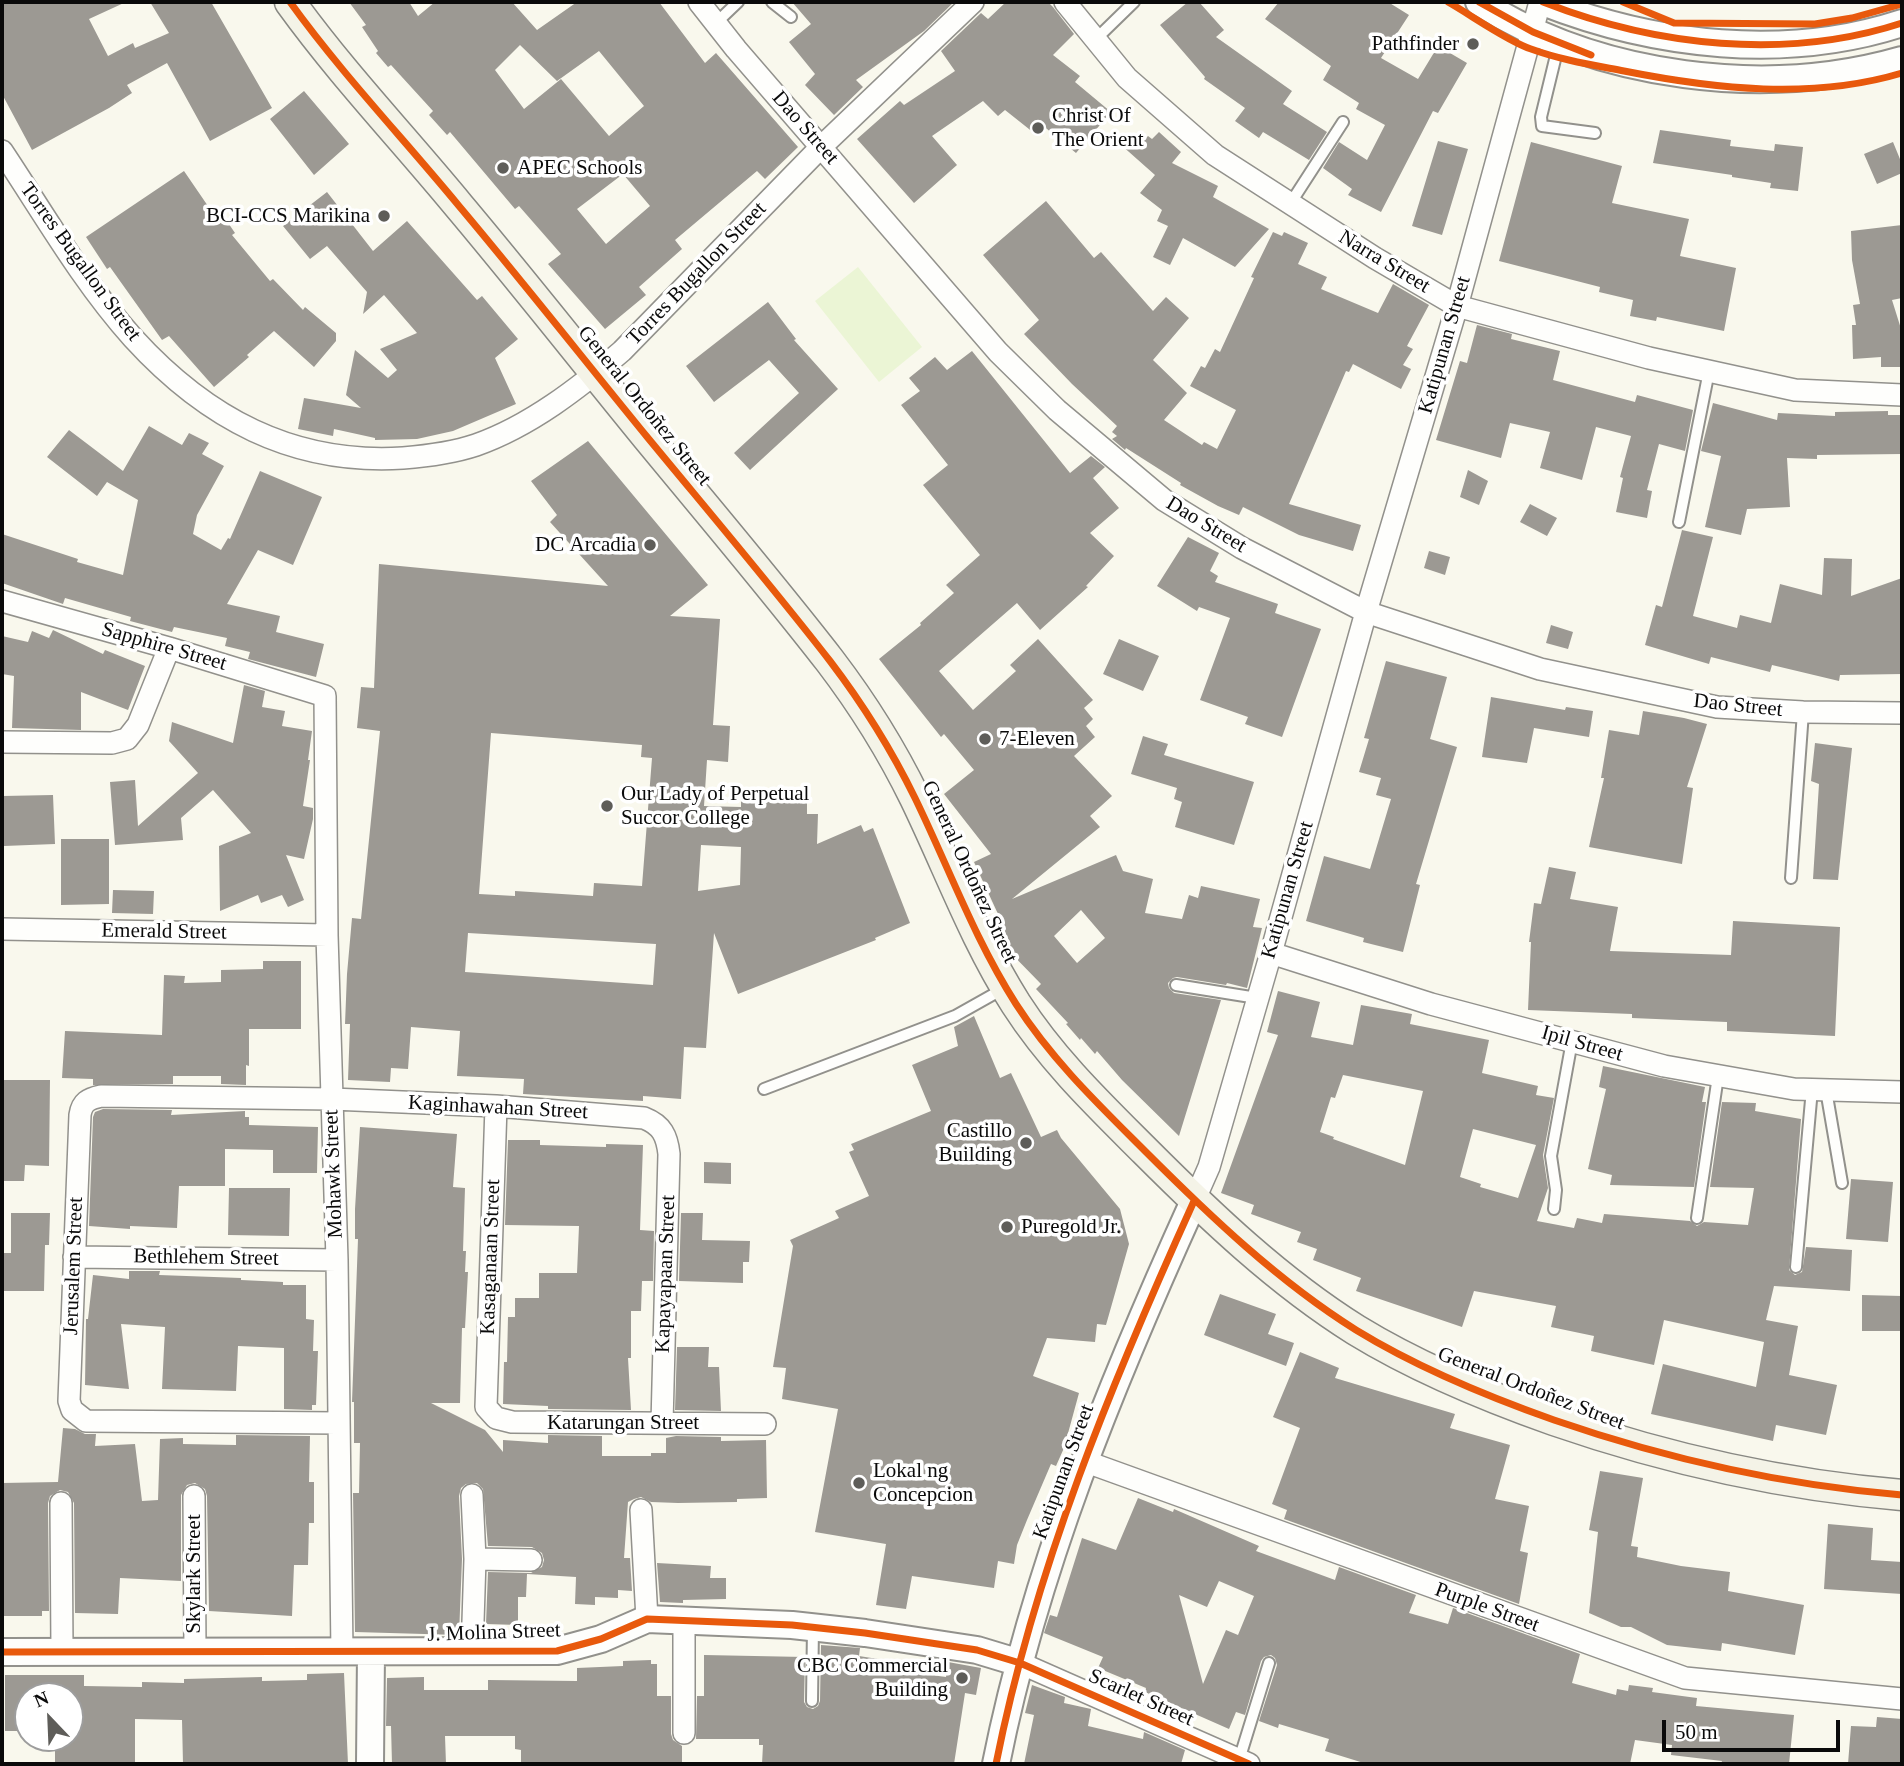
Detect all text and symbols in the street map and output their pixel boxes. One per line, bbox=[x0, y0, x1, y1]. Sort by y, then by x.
place label: Pathfinder bbox=[1372, 31, 1459, 57]
marker: Pathfinder bbox=[1465, 36, 1481, 52]
street label: Dao Street bbox=[766, 86, 844, 170]
place label: Christ Of The Orient bbox=[1052, 103, 1144, 153]
marker: Christ Of The Orient bbox=[1030, 120, 1046, 136]
place label: APEC Schools bbox=[517, 155, 642, 181]
marker: APEC Schools bbox=[495, 160, 511, 176]
street label: Torres Bugallon Street bbox=[14, 178, 146, 346]
street label: Torres Bugallon Street bbox=[622, 197, 772, 351]
place label: BCI-CCS Marikina bbox=[206, 203, 370, 229]
marker: BCI-CCS Marikina bbox=[376, 208, 392, 224]
street label: Narra Street bbox=[1334, 225, 1434, 299]
street label: Katipunan Street bbox=[1413, 273, 1477, 417]
street label: General Ordoñez Street bbox=[572, 321, 716, 491]
street label: Dao Street bbox=[1161, 491, 1251, 559]
place label: DC Arcadia bbox=[535, 532, 636, 558]
marker: DC Arcadia bbox=[642, 537, 658, 553]
street label: Sapphire Street bbox=[99, 617, 229, 677]
street label: Dao Street bbox=[1692, 689, 1784, 723]
place label: 7-Eleven bbox=[999, 726, 1075, 752]
marker: 7-Eleven bbox=[977, 731, 993, 747]
street label: General Ordoñez Street bbox=[916, 777, 1022, 967]
place label: Our Lady of Perpetual Succor College bbox=[621, 781, 809, 831]
marker: Our Lady of Perpetual Succor College bbox=[599, 798, 615, 814]
street label: Katipunan Street bbox=[1256, 818, 1320, 962]
street label: Emerald Street bbox=[101, 918, 227, 946]
street label: Ipil Street bbox=[1538, 1020, 1626, 1068]
street label: Kaginhawahan Street bbox=[407, 1091, 589, 1125]
street label: Mohawk Street bbox=[319, 1109, 349, 1239]
place label: Castillo Building bbox=[938, 1118, 1012, 1168]
marker: Castillo Building bbox=[1018, 1135, 1034, 1151]
street label: Kasaganaan Street bbox=[476, 1179, 506, 1335]
street label: Kapayapaan Street bbox=[651, 1195, 681, 1353]
street label: Jerusalem Street bbox=[59, 1197, 89, 1335]
place label: Puregold Jr. bbox=[1021, 1214, 1121, 1240]
marker: Puregold Jr. bbox=[999, 1219, 1015, 1235]
street label: Bethlehem Street bbox=[133, 1244, 279, 1272]
street label: General Ordoñez Street bbox=[1434, 1342, 1628, 1436]
street label: Katipunan Street bbox=[1028, 1401, 1100, 1543]
street label: Katarungan Street bbox=[547, 1410, 699, 1436]
place label: Lokal ng Concepcion bbox=[873, 1458, 973, 1508]
marker: Lokal ng Concepcion bbox=[851, 1475, 867, 1491]
street label: Skylark Street bbox=[181, 1514, 207, 1634]
street label: Purple Street bbox=[1431, 1578, 1543, 1638]
street label: J. Molina Street bbox=[427, 1618, 561, 1648]
place label: CBC Commercial Building bbox=[797, 1653, 948, 1703]
street label: Scarlet Street bbox=[1084, 1664, 1198, 1732]
marker: CBC Commercial Building bbox=[954, 1670, 970, 1686]
north arrow bbox=[14, 1682, 84, 1752]
text: N bbox=[31, 1687, 52, 1711]
scale bar bbox=[1666, 1706, 1844, 1750]
text: 50 m bbox=[1675, 1720, 1718, 1744]

